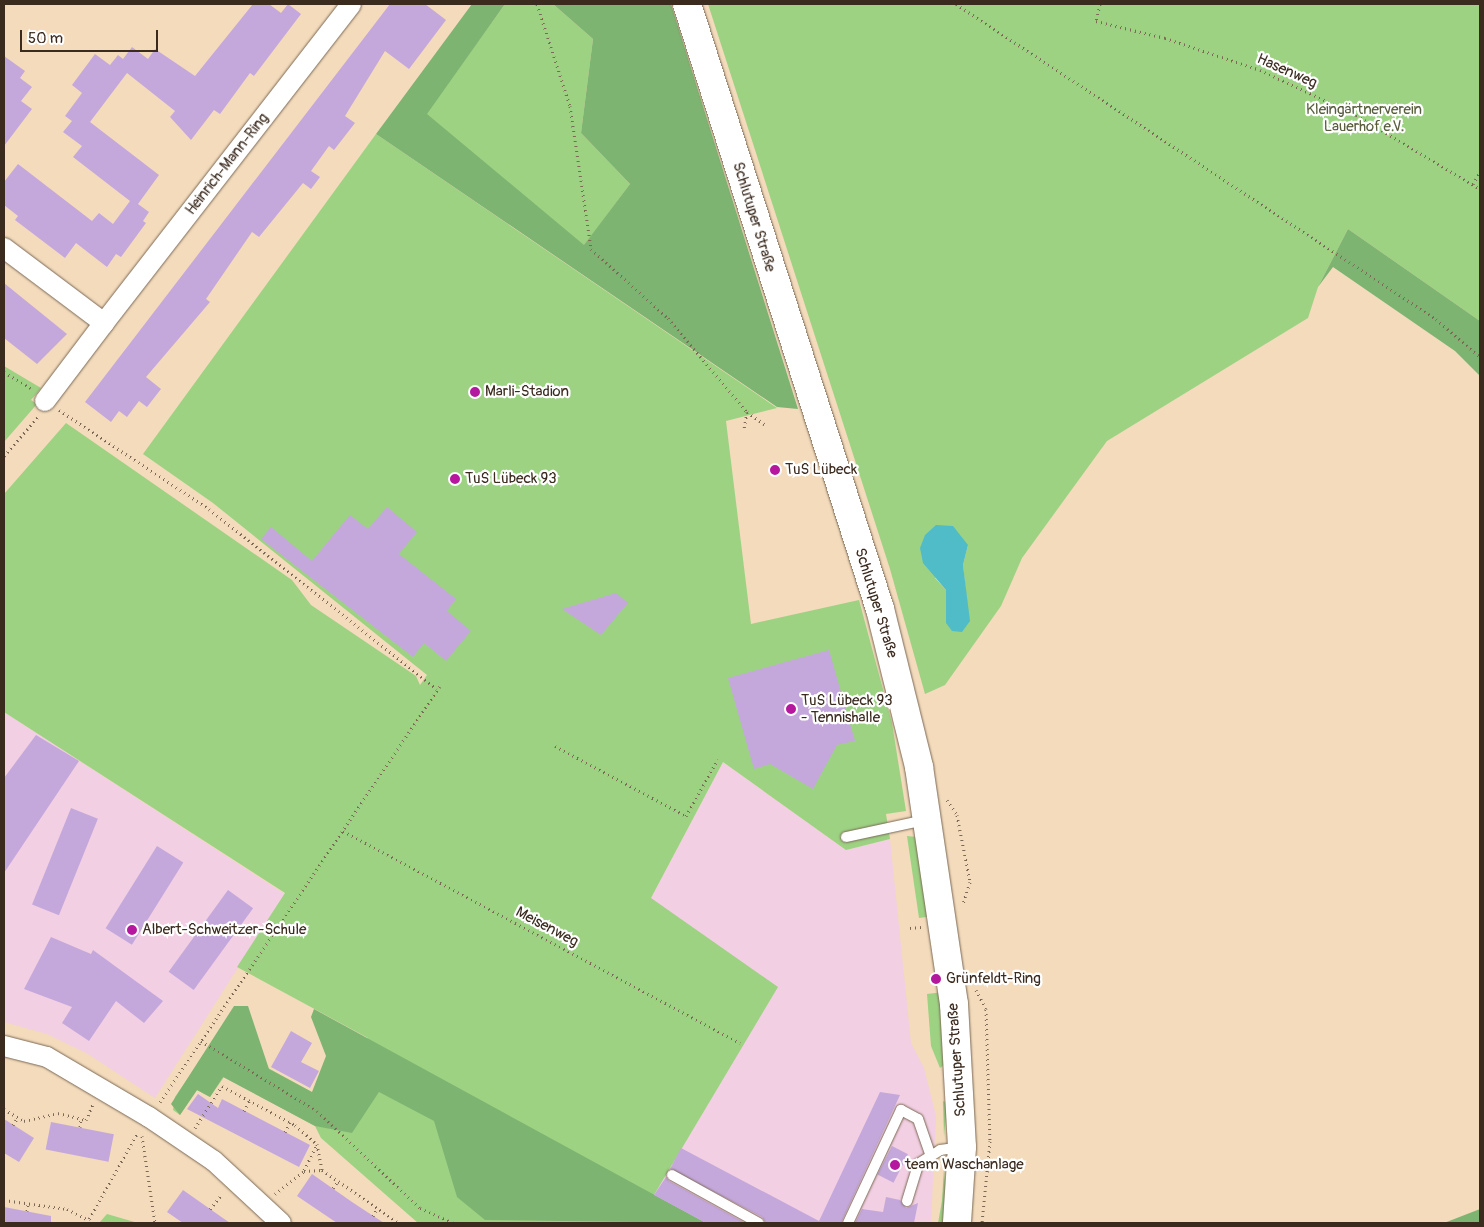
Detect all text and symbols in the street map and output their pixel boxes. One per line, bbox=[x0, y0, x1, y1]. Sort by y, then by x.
scale bar bbox=[22, 20, 160, 52]
text: 50 m bbox=[28, 29, 63, 48]
street label: Hasenweg bbox=[1254, 50, 1320, 92]
park label: Kleingärtnerverein Lauerhof e.V. bbox=[1306, 100, 1422, 135]
street label: Heinrich-Mann-Ring bbox=[182, 109, 272, 219]
street label: Schlutuper Straße bbox=[729, 160, 779, 274]
place label: Marli-Stadion bbox=[485, 383, 569, 401]
marker: Marli-Stadion bbox=[469, 386, 481, 398]
place label: TuS Lübeck bbox=[785, 461, 857, 479]
marker: TuS Lübeck bbox=[769, 464, 781, 476]
place label: TuS Lübeck 93 bbox=[465, 470, 557, 488]
marker: TuS Lübeck 93 bbox=[449, 473, 461, 485]
street label: Schlutuper Straße bbox=[851, 546, 901, 660]
place label: TuS Lübeck 93 - Tennishalle bbox=[801, 691, 893, 726]
marker: TuS Lübeck 93 - Tennishalle bbox=[785, 703, 797, 715]
street label: Meisenweg bbox=[513, 903, 581, 951]
place label: Albert-Schweitzer-Schule bbox=[142, 921, 306, 939]
marker: Albert-Schweitzer-Schule bbox=[126, 924, 138, 936]
place label: Grünfeldt-Ring bbox=[946, 970, 1041, 988]
marker: Grünfeldt-Ring bbox=[930, 973, 942, 985]
street label: Schlutuper Straße bbox=[944, 1003, 970, 1117]
place label: team Waschanlage bbox=[905, 1156, 1024, 1174]
marker: team Waschanlage bbox=[889, 1159, 901, 1171]

